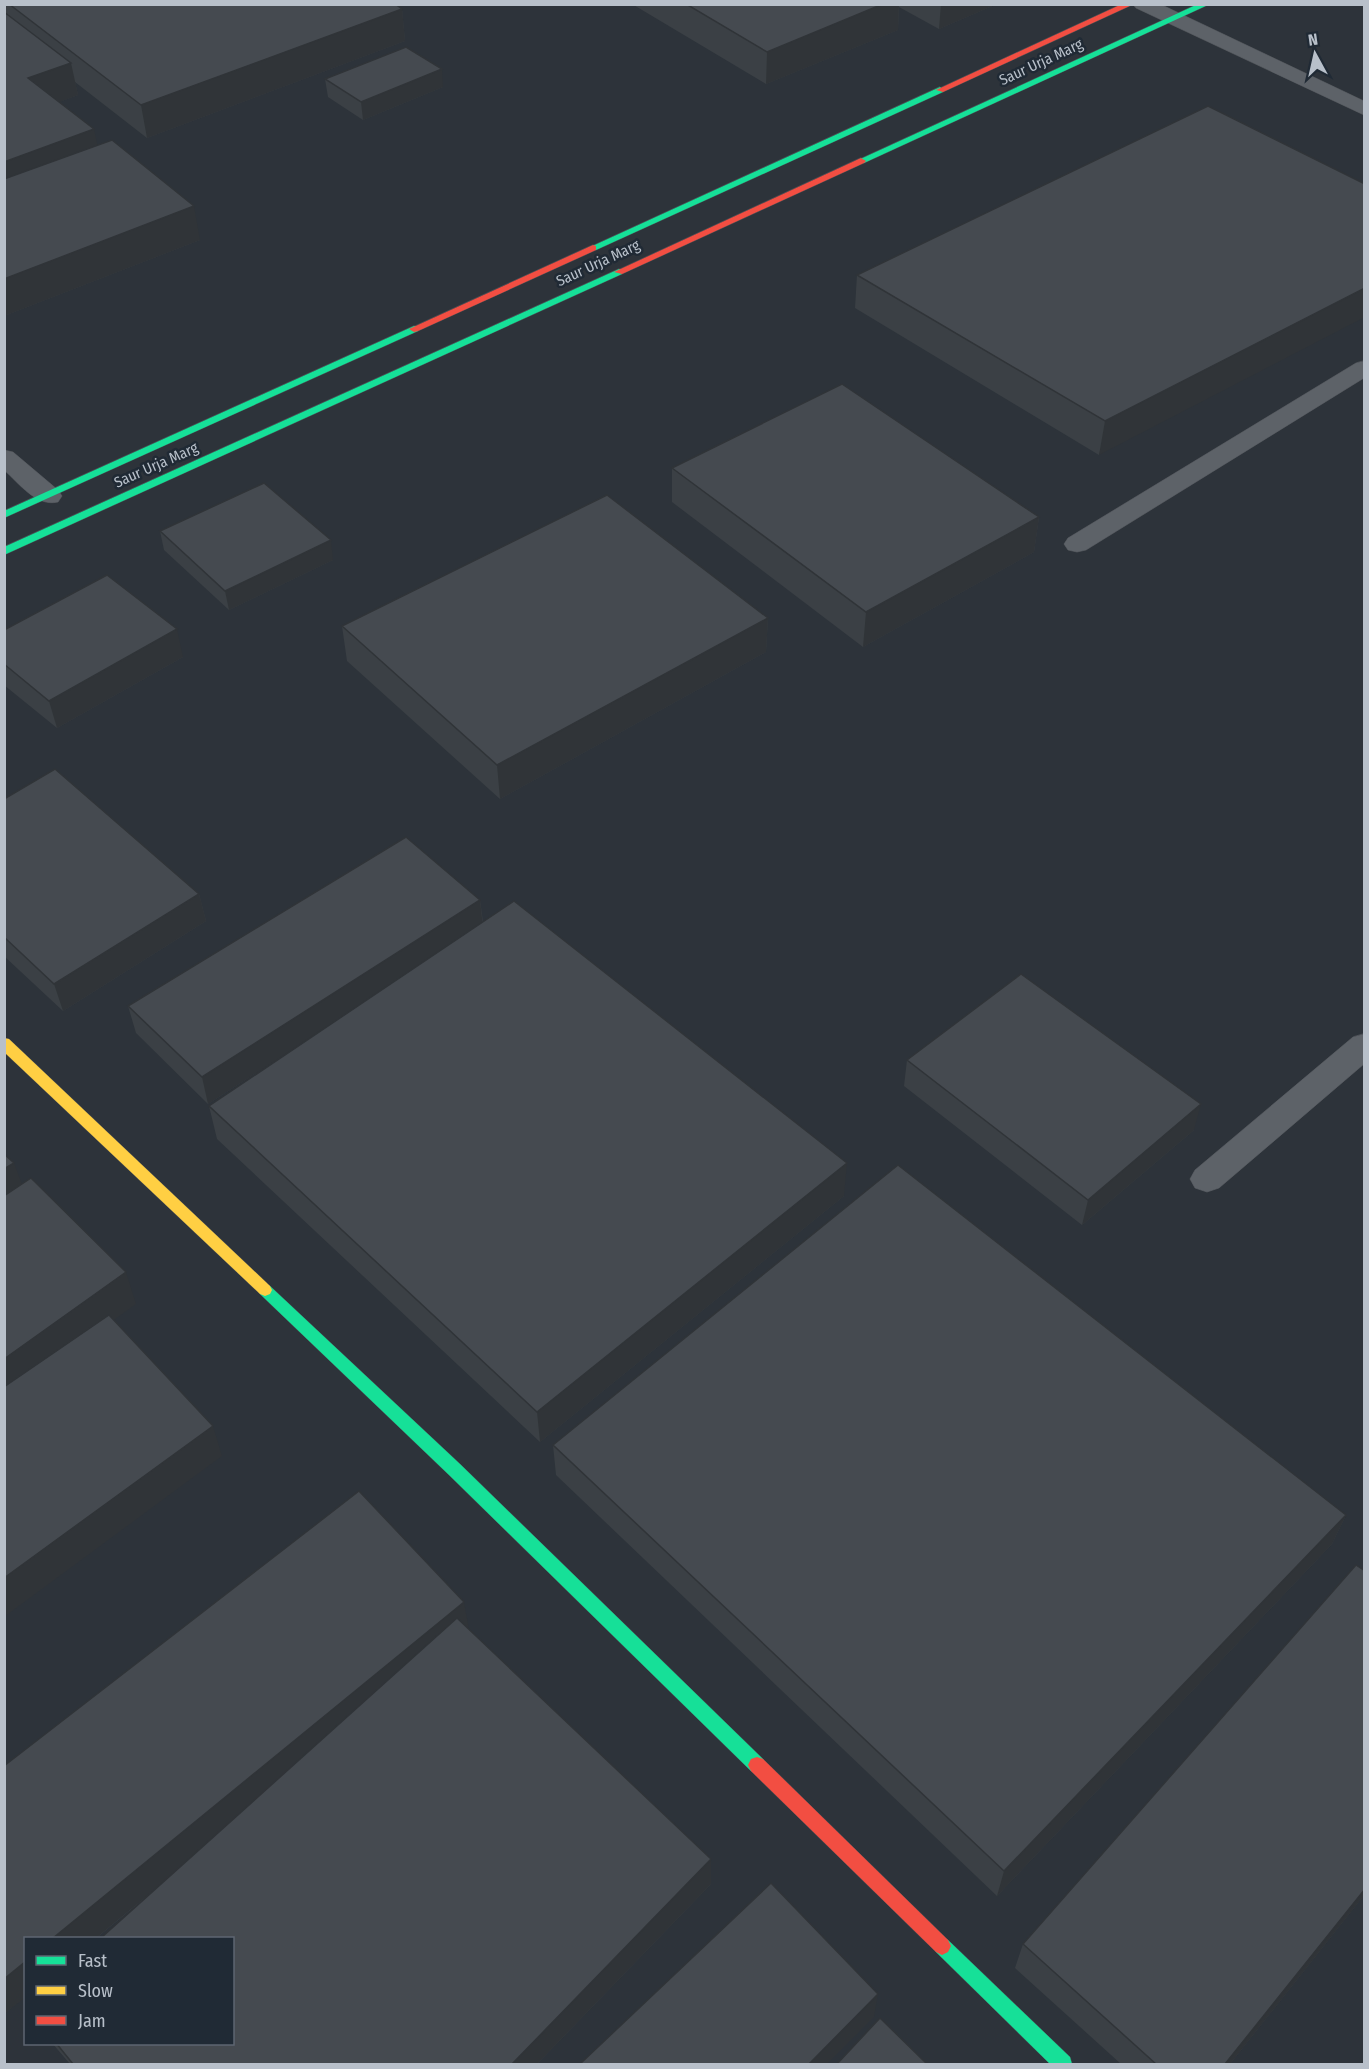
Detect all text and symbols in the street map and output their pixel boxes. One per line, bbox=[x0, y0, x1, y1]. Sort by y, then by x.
north arrow bbox=[1285, 24, 1345, 84]
text: N bbox=[1307, 30, 1319, 50]
street label: Saur Urja Marg bbox=[996, 35, 1086, 89]
street label: Saur Urja Marg bbox=[553, 236, 643, 290]
street label: Saur Urja Marg bbox=[111, 438, 201, 492]
legend bbox=[24, 1937, 234, 2045]
text: Fast bbox=[78, 1950, 107, 1972]
text: Slow bbox=[78, 1980, 113, 2002]
text: Jam bbox=[78, 2010, 106, 2032]

